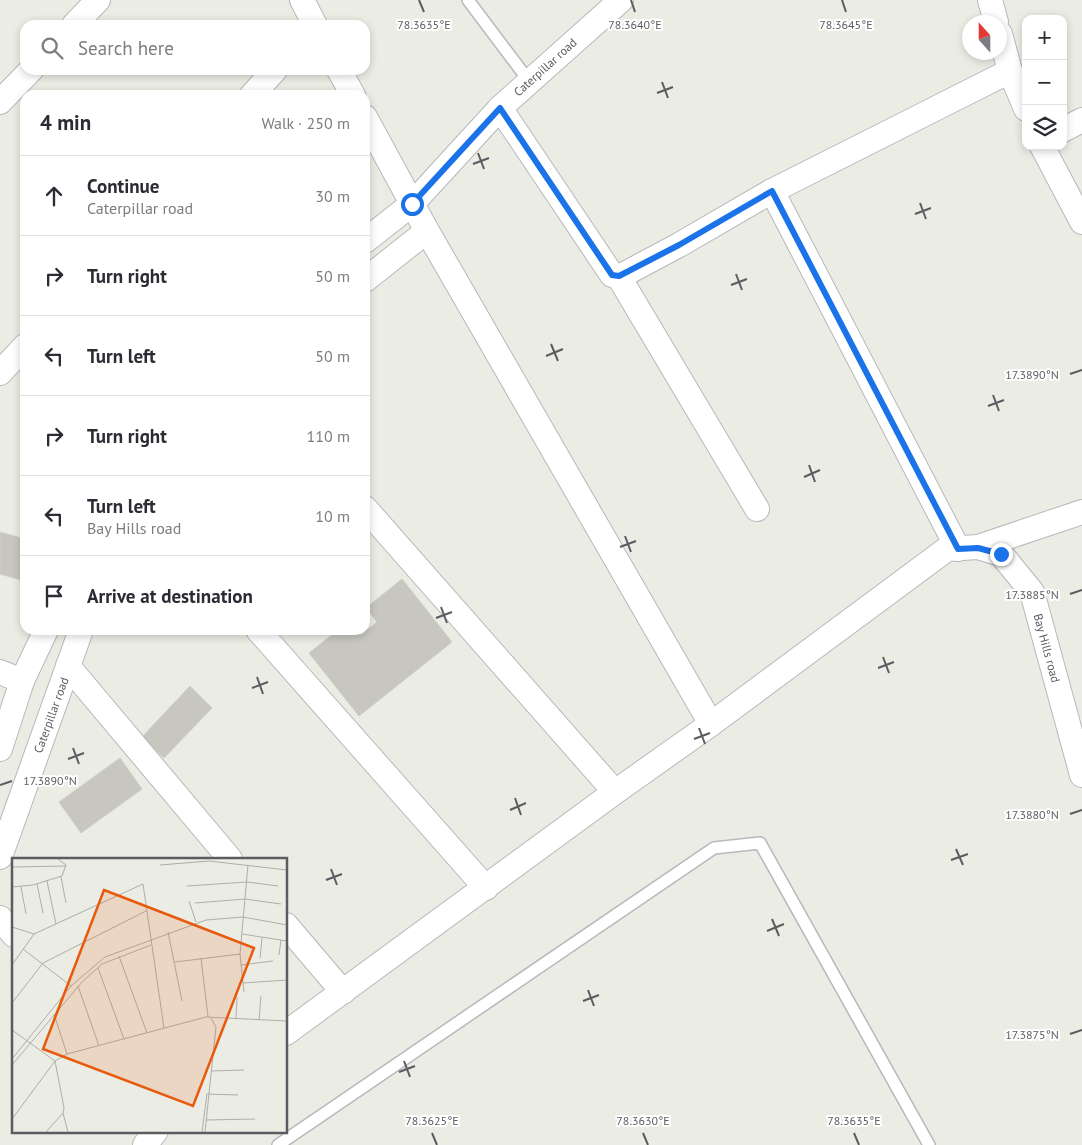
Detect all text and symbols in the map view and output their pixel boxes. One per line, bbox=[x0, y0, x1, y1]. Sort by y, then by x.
north arrow bbox=[962, 15, 1007, 60]
map controls bbox=[1022, 15, 1067, 150]
button: + bbox=[1022, 15, 1067, 60]
text: 78.3635°E bbox=[397, 17, 451, 32]
text: 78.3640°E bbox=[608, 17, 662, 32]
text: 78.3645°E bbox=[819, 17, 873, 32]
search box bbox=[20, 20, 370, 75]
icon: search bbox=[38, 34, 66, 62]
street label: Caterpillar road bbox=[510, 35, 580, 99]
text: Search here bbox=[78, 36, 174, 60]
button: − bbox=[1022, 60, 1067, 105]
button: layers bbox=[1022, 105, 1067, 150]
text: 4 min bbox=[40, 109, 91, 136]
text: Walk · 250 m bbox=[261, 113, 350, 133]
text: Continue bbox=[87, 174, 159, 198]
icon: ahead bbox=[40, 182, 68, 210]
text: 30 m bbox=[315, 186, 350, 206]
route start bbox=[401, 193, 424, 216]
text: Caterpillar road bbox=[87, 198, 193, 218]
icon: right bbox=[40, 262, 68, 290]
text: Turn right bbox=[87, 264, 167, 288]
text: 50 m bbox=[315, 266, 350, 286]
icon: left bbox=[40, 342, 68, 370]
text: Turn left bbox=[87, 344, 156, 368]
text: 50 m bbox=[315, 346, 350, 366]
text: 17.3890°N bbox=[1005, 367, 1059, 382]
icon: right bbox=[40, 422, 68, 450]
text: Turn right bbox=[87, 424, 167, 448]
text: 110 m bbox=[307, 426, 350, 446]
text: Turn left bbox=[87, 494, 156, 518]
icon: left bbox=[40, 502, 68, 530]
text: 10 m bbox=[315, 506, 350, 526]
text: Bay Hills road bbox=[87, 518, 181, 538]
route end bbox=[990, 543, 1013, 566]
icon: arrive bbox=[40, 582, 68, 610]
text: Arrive at destination bbox=[87, 584, 253, 608]
text: 17.3885°N bbox=[1005, 587, 1059, 602]
street label: Bay Hills road bbox=[1031, 612, 1063, 684]
street label: Caterpillar road bbox=[30, 675, 72, 755]
text: 17.3890°N bbox=[23, 773, 77, 788]
text: 17.3880°N bbox=[1005, 807, 1059, 822]
inset map bbox=[12, 858, 288, 1132]
text: 17.3875°N bbox=[1005, 1027, 1059, 1042]
text: 78.3625°E bbox=[405, 1113, 459, 1128]
text: 78.3630°E bbox=[616, 1113, 670, 1128]
text: 78.3635°E bbox=[827, 1113, 881, 1128]

